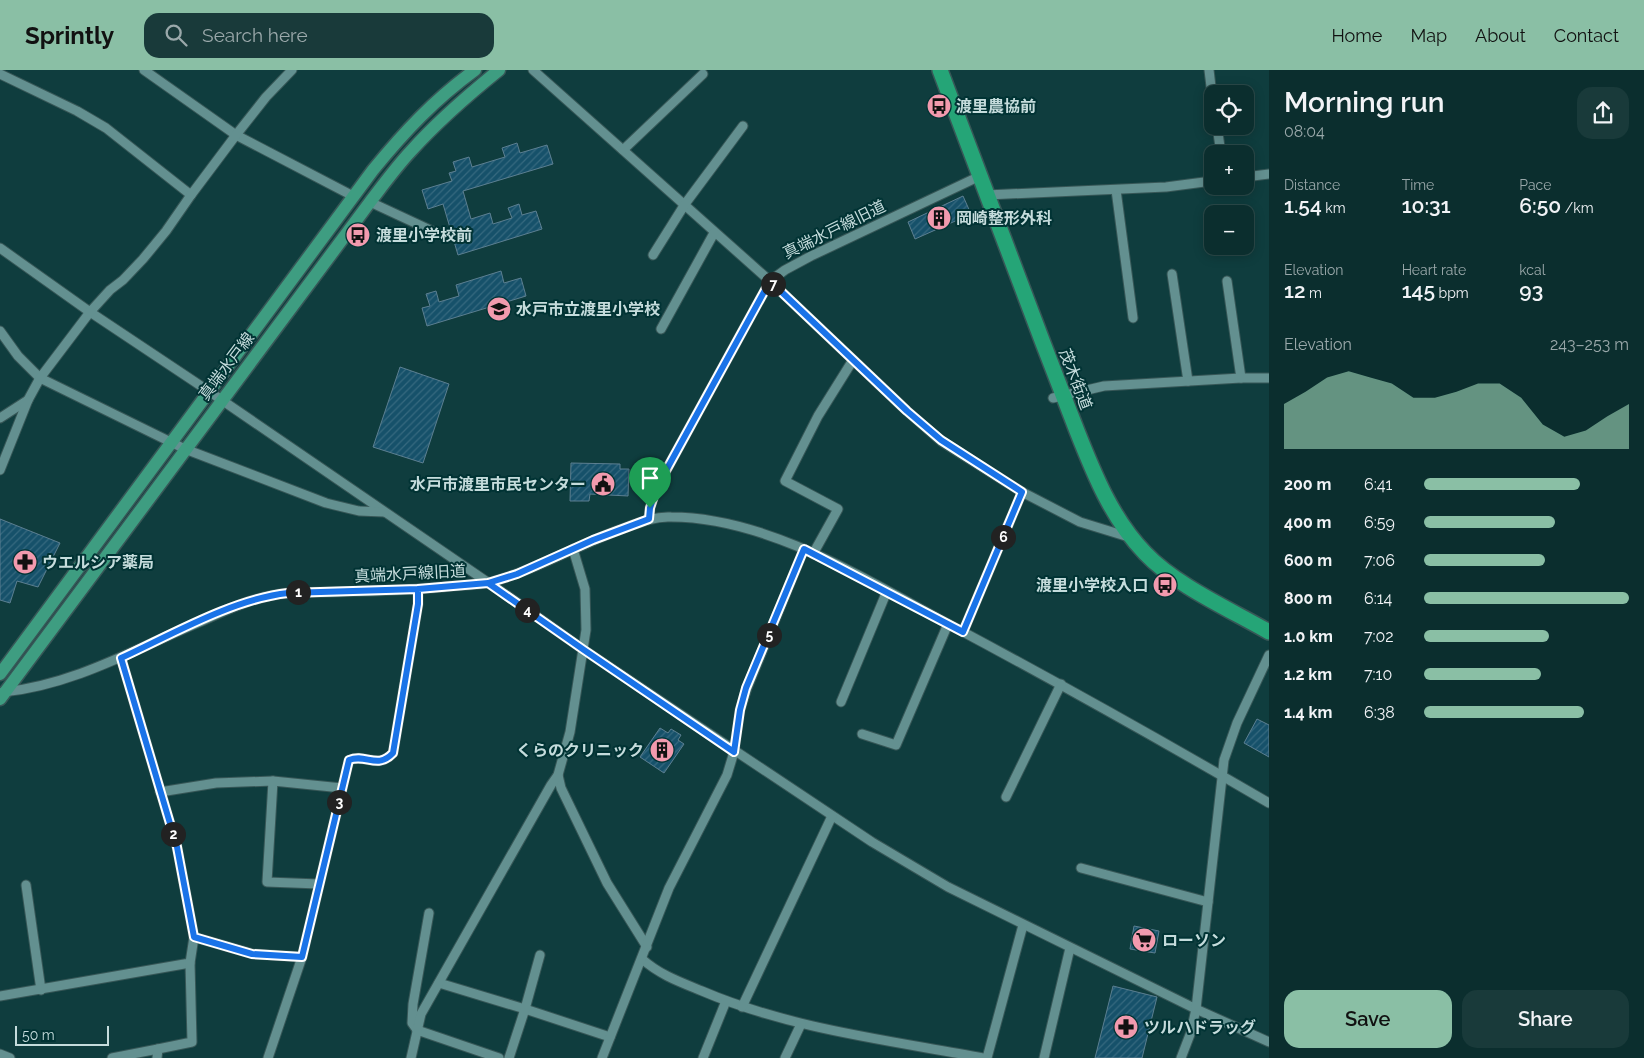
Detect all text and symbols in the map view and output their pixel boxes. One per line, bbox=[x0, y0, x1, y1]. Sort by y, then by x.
search box bbox=[144, 13, 494, 58]
text: Sprintly bbox=[25, 21, 114, 50]
icon: search bbox=[162, 21, 190, 49]
text: Search here bbox=[202, 24, 308, 46]
text: Home bbox=[1331, 25, 1382, 46]
text: Map bbox=[1410, 25, 1447, 46]
text: About bbox=[1475, 25, 1526, 46]
text: Contact bbox=[1554, 25, 1619, 46]
map controls bbox=[1204, 85, 1254, 255]
button: locate bbox=[1204, 85, 1254, 135]
text: Morning run bbox=[1284, 86, 1444, 119]
button: share bbox=[1577, 87, 1629, 139]
bus stop icon: 渡里農協前 bbox=[926, 93, 952, 119]
place label: 渡里農協前 bbox=[956, 97, 1036, 116]
text: 08:04 bbox=[1284, 122, 1325, 141]
button: + bbox=[1204, 145, 1254, 195]
text: Distance bbox=[1284, 177, 1340, 193]
text: Time bbox=[1402, 177, 1434, 193]
text: Pace bbox=[1519, 177, 1551, 193]
text: 1.54 bbox=[1284, 193, 1322, 218]
text: 10:31 bbox=[1402, 193, 1451, 218]
text: 6:50 bbox=[1519, 193, 1561, 218]
street label: 真端水戸線旧道 bbox=[780, 196, 889, 263]
text: km bbox=[1322, 200, 1346, 216]
text: /km bbox=[1561, 200, 1594, 216]
building icon: 岡崎整形外科 bbox=[926, 205, 952, 231]
button: − bbox=[1204, 205, 1254, 255]
place label: 岡崎整形外科 bbox=[956, 209, 1052, 228]
bus stop icon: 渡里小学校前 bbox=[345, 222, 371, 248]
place label: 渡里小学校前 bbox=[376, 226, 472, 245]
text: Elevation bbox=[1284, 262, 1343, 278]
text: Heart rate bbox=[1402, 262, 1466, 278]
text: kcal bbox=[1519, 262, 1546, 278]
pin: 7 bbox=[760, 272, 786, 296]
text: 7 bbox=[770, 276, 777, 292]
text: 12 bbox=[1284, 278, 1305, 303]
text: 145 bbox=[1402, 278, 1435, 303]
text: 93 bbox=[1519, 278, 1543, 303]
text: m bbox=[1305, 285, 1322, 301]
text: bpm bbox=[1435, 285, 1469, 301]
school or university icon: 水戸市立渡里小学校 bbox=[486, 296, 512, 322]
place label: 水戸市立渡里小学校 bbox=[516, 300, 660, 319]
street label: 真端水戸線 bbox=[195, 329, 258, 404]
text: Elevation bbox=[1284, 335, 1352, 354]
text: 243–253 m bbox=[1550, 335, 1629, 354]
street label: 茂木街道 bbox=[1055, 346, 1096, 412]
pin bbox=[629, 457, 671, 508]
icon: arrive bbox=[636, 464, 664, 492]
public building icon: 水戸市渡里市民センター bbox=[590, 471, 616, 497]
place label: 水戸市渡里市民センター bbox=[410, 475, 586, 494]
text: 200 m bbox=[1284, 475, 1331, 494]
text: 6:41 bbox=[1364, 475, 1392, 494]
text: 400 m bbox=[1284, 513, 1332, 532]
text: 6:59 bbox=[1364, 513, 1395, 532]
pin: 6 bbox=[990, 524, 1016, 550]
text: 6 bbox=[999, 529, 1008, 545]
pharmacy icon: ウエルシア薬局 bbox=[12, 549, 38, 575]
text: 600 m bbox=[1284, 551, 1332, 570]
text: 7:06 bbox=[1364, 551, 1395, 570]
place label: ウエルシア薬局 bbox=[42, 553, 154, 572]
street label: 真端水戸線旧道 bbox=[354, 561, 466, 586]
bus stop icon: 渡里小学校入口 bbox=[1152, 572, 1178, 598]
place label: 渡里小学校入口 bbox=[1036, 576, 1148, 595]
pin: 1 bbox=[286, 580, 310, 604]
text: 1 bbox=[295, 584, 302, 600]
text: 800 m bbox=[1284, 589, 1332, 608]
text: 6:14 bbox=[1364, 589, 1392, 608]
pin: 4 bbox=[514, 598, 540, 622]
text: 4 bbox=[524, 602, 532, 618]
pin: 5 bbox=[756, 622, 782, 648]
text: 5 bbox=[766, 627, 773, 643]
text: 1.0 km bbox=[1284, 627, 1333, 646]
text: 7:02 bbox=[1364, 627, 1394, 646]
text: 1.2 km bbox=[1284, 665, 1332, 684]
text: 7:10 bbox=[1364, 665, 1392, 684]
text: 1.4 km bbox=[1284, 703, 1332, 722]
text: 6:38 bbox=[1364, 703, 1395, 722]
building icon: くらのクリニック bbox=[649, 737, 675, 763]
place label: くらのクリニック bbox=[516, 741, 644, 760]
pin: 3 bbox=[326, 790, 352, 814]
text: 3 bbox=[336, 794, 343, 810]
pin: 2 bbox=[160, 822, 186, 846]
text: 2 bbox=[170, 826, 177, 842]
supermarket icon: ローソン bbox=[1131, 927, 1157, 953]
place label: ローソン bbox=[1162, 931, 1226, 950]
button: Save bbox=[1284, 990, 1452, 1048]
button: Share bbox=[1462, 990, 1629, 1048]
pharmacy icon: ツルハドラッグ bbox=[1113, 1014, 1139, 1040]
place label: ツルハドラッグ bbox=[1144, 1018, 1256, 1037]
scale bar bbox=[15, 1023, 109, 1046]
text: 50 m bbox=[22, 1027, 55, 1043]

